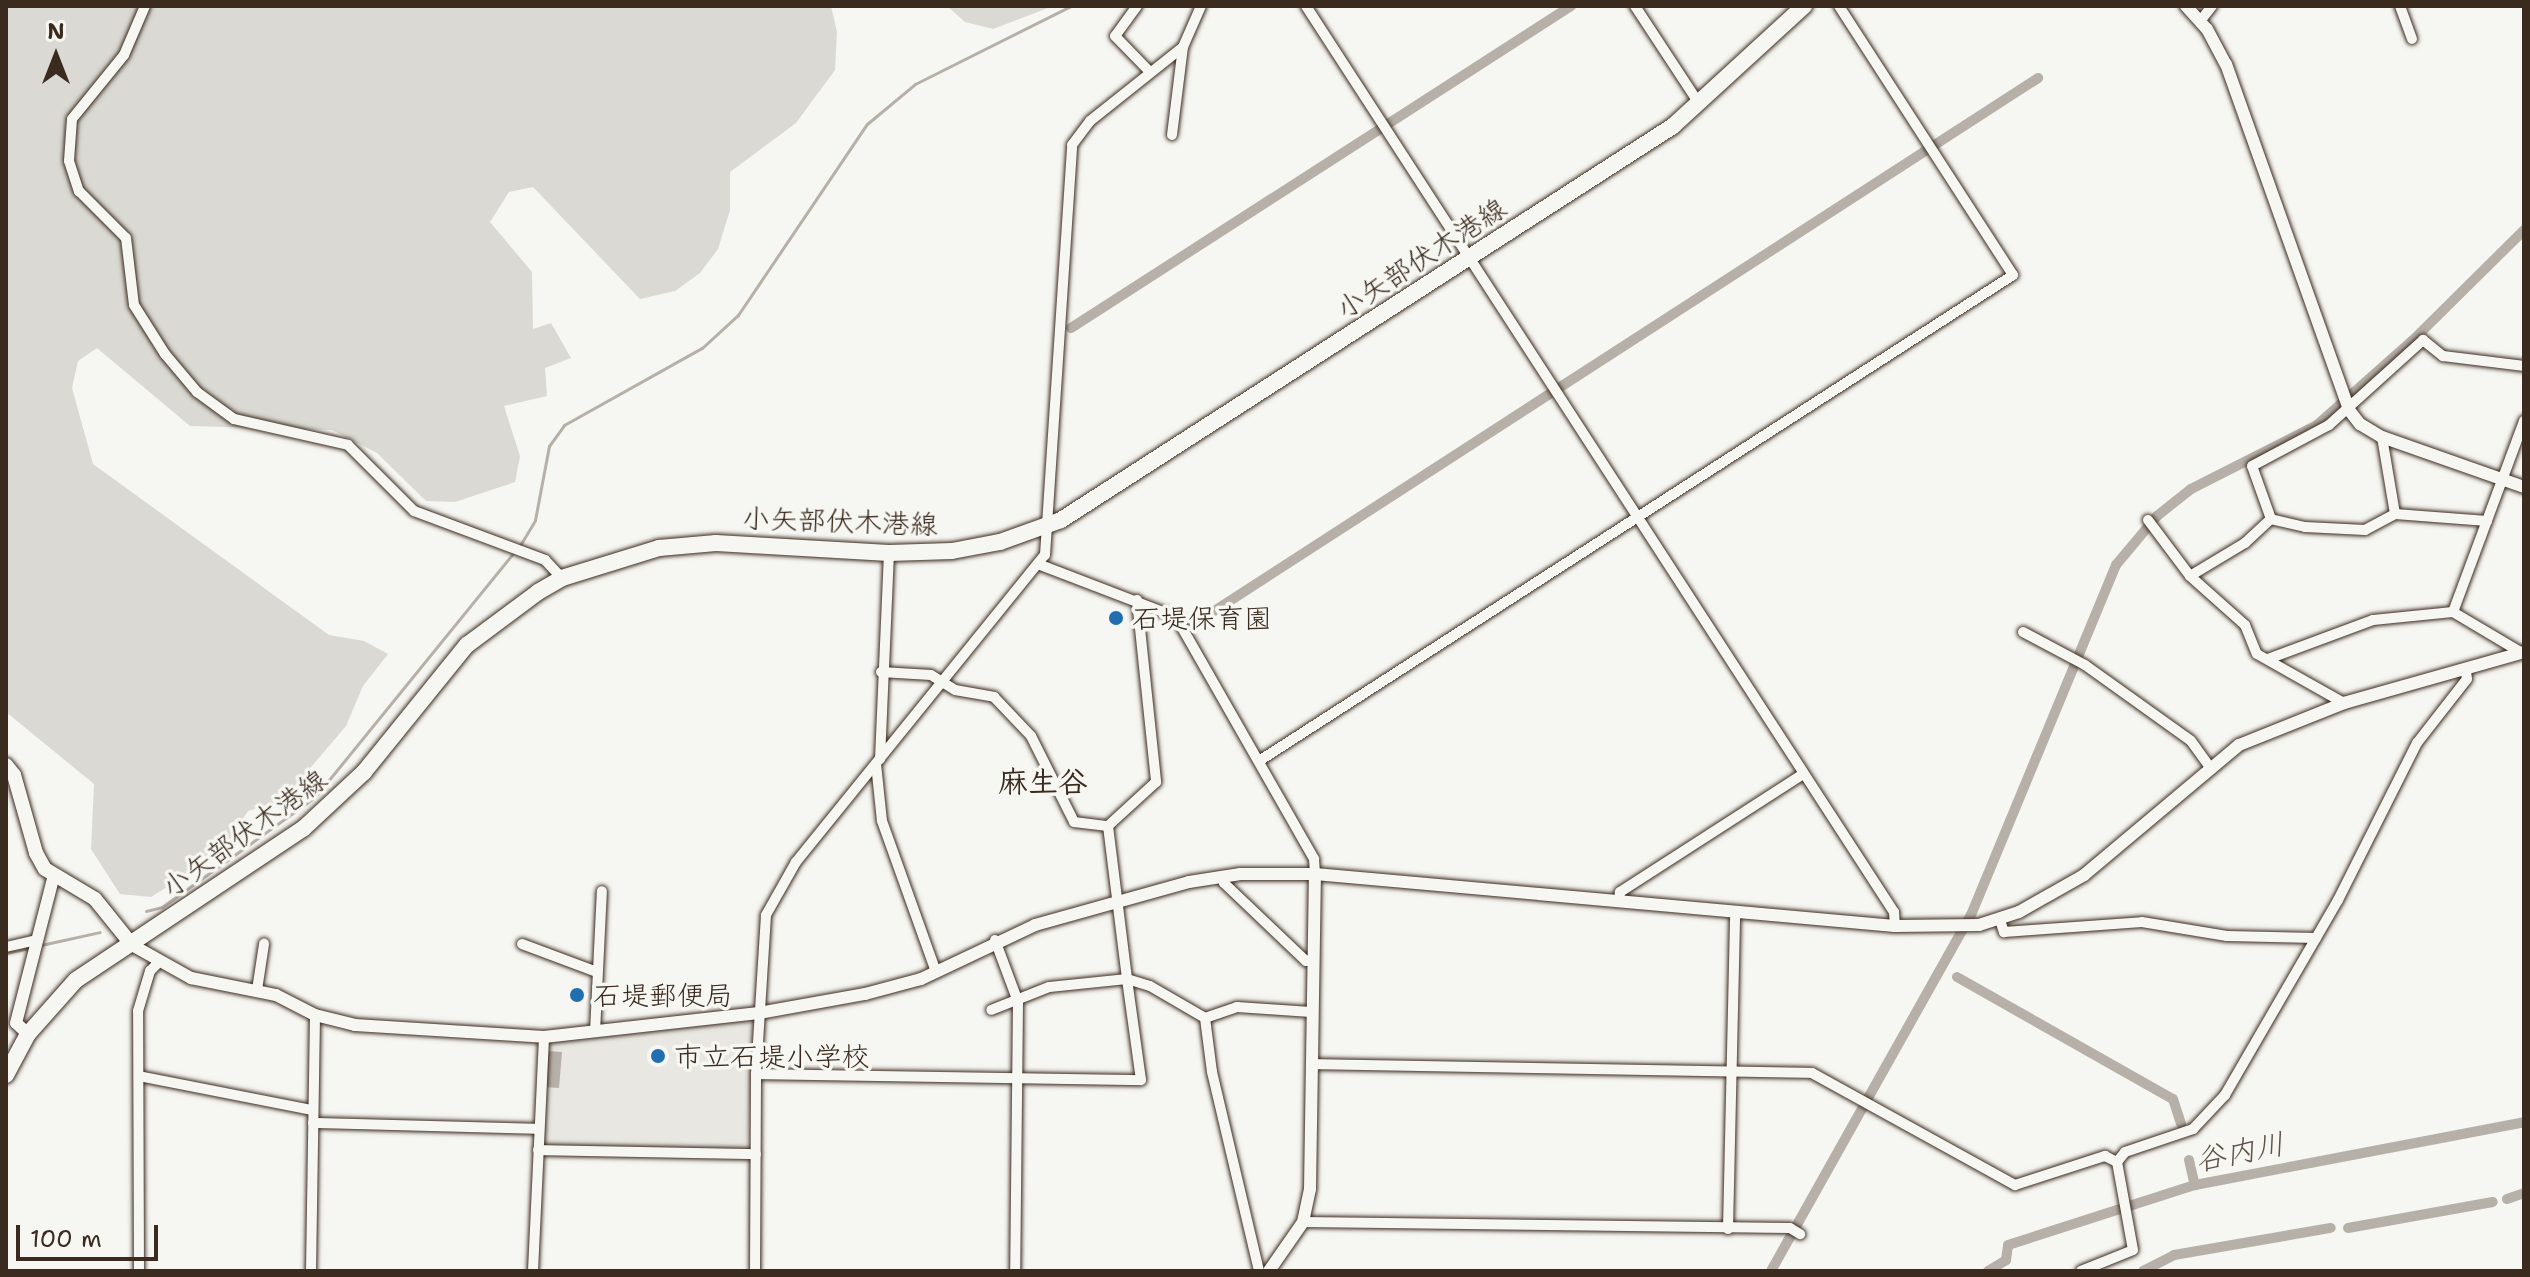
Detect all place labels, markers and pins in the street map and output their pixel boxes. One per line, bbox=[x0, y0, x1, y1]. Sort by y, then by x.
place label: 石堤保育園 bbox=[1132, 601, 1272, 635]
marker: 石堤保育園 bbox=[1107, 609, 1125, 627]
place label: 石堤郵便局 bbox=[593, 978, 733, 1012]
marker: 石堤郵便局 bbox=[568, 986, 586, 1004]
place label: 市立石堤小学校 bbox=[674, 1039, 870, 1073]
marker: 市立石堤小学校 bbox=[649, 1047, 667, 1065]

